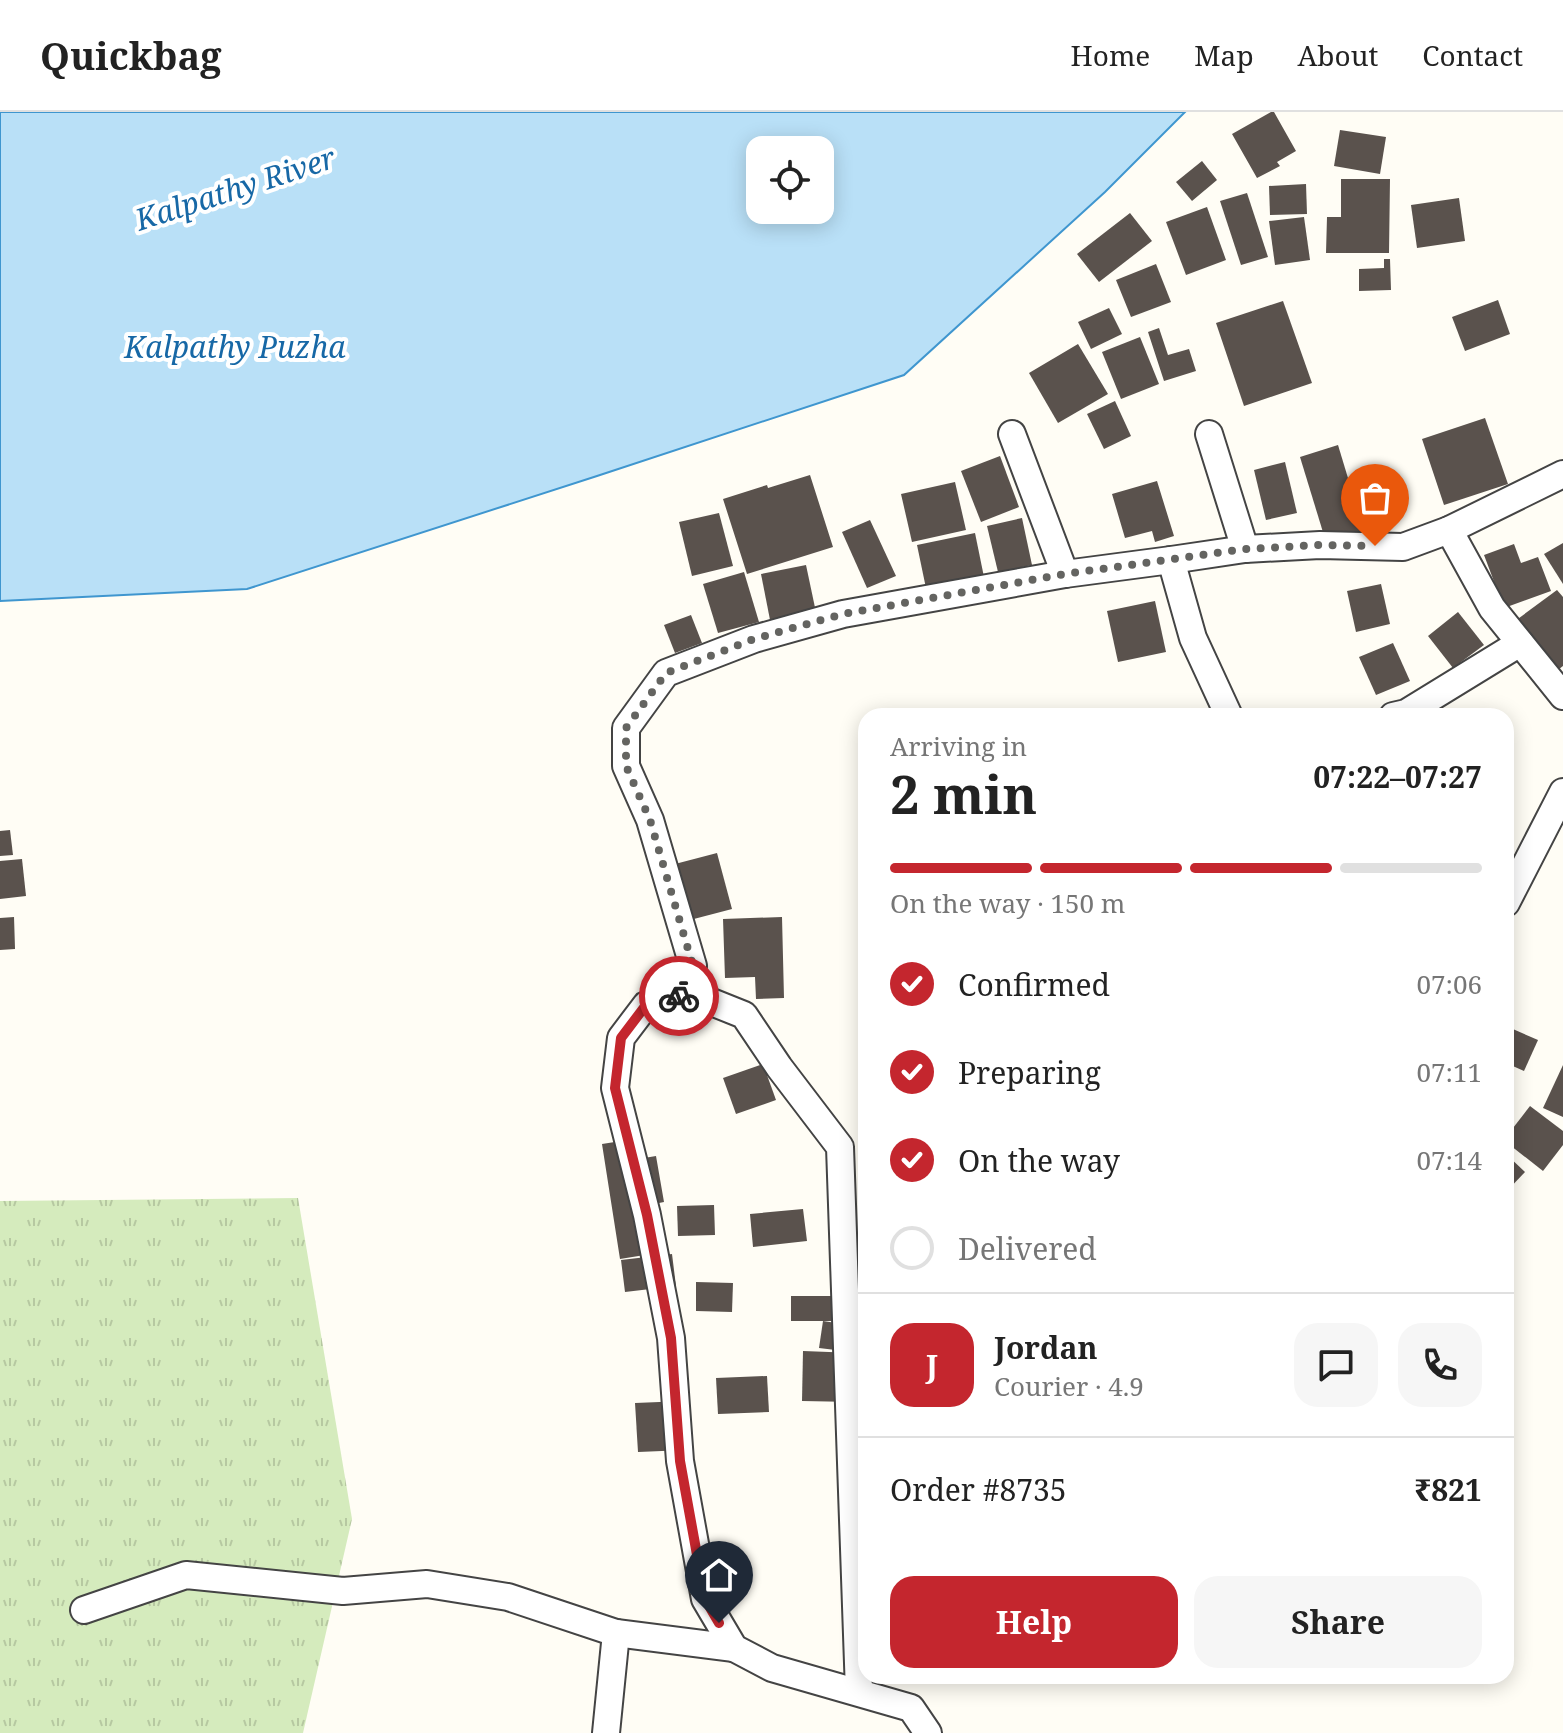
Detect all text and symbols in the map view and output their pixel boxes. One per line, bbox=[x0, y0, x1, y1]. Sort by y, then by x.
text: Quickbag bbox=[40, 29, 222, 81]
text: Home bbox=[1071, 36, 1150, 74]
text: Map bbox=[1194, 36, 1254, 74]
text: About bbox=[1298, 36, 1378, 74]
text: Contact bbox=[1422, 36, 1523, 74]
water label: Kalpathy River bbox=[129, 136, 341, 240]
map controls bbox=[746, 136, 834, 224]
button: locate bbox=[746, 136, 834, 224]
water label: Kalpathy Puzha bbox=[123, 326, 346, 367]
pin bbox=[1341, 464, 1409, 546]
icon: bag bbox=[1353, 476, 1397, 520]
text: Arriving in bbox=[890, 728, 1027, 764]
text: 07:22–07:27 bbox=[1313, 756, 1482, 797]
text: 2 min bbox=[890, 758, 1037, 829]
text: On the way · 150 m bbox=[890, 885, 1125, 921]
courier bbox=[639, 956, 719, 1036]
icon: check bbox=[890, 962, 934, 1006]
text: Confirmed bbox=[958, 964, 1110, 1005]
text: 07:06 bbox=[1416, 966, 1482, 1002]
icon: bike bbox=[657, 974, 701, 1018]
icon: check bbox=[890, 1050, 934, 1094]
text: Preparing bbox=[958, 1052, 1101, 1093]
text: 07:11 bbox=[1416, 1054, 1482, 1090]
icon: check bbox=[890, 1138, 934, 1182]
text: On the way bbox=[958, 1140, 1120, 1181]
text: 07:14 bbox=[1416, 1142, 1482, 1178]
text: Delivered bbox=[958, 1228, 1097, 1269]
button: chat bbox=[1294, 1323, 1378, 1407]
button: phone bbox=[1398, 1323, 1482, 1407]
text: Jordan bbox=[994, 1327, 1097, 1368]
text: J bbox=[926, 1345, 938, 1386]
text: Courier · 4.9 bbox=[994, 1368, 1144, 1404]
text: Order #8735 bbox=[890, 1469, 1067, 1510]
text: ₹821 bbox=[1414, 1469, 1482, 1510]
pin bbox=[685, 1541, 753, 1623]
icon: home bbox=[697, 1553, 741, 1597]
button: Help bbox=[890, 1576, 1178, 1668]
button: Share bbox=[1194, 1576, 1482, 1668]

